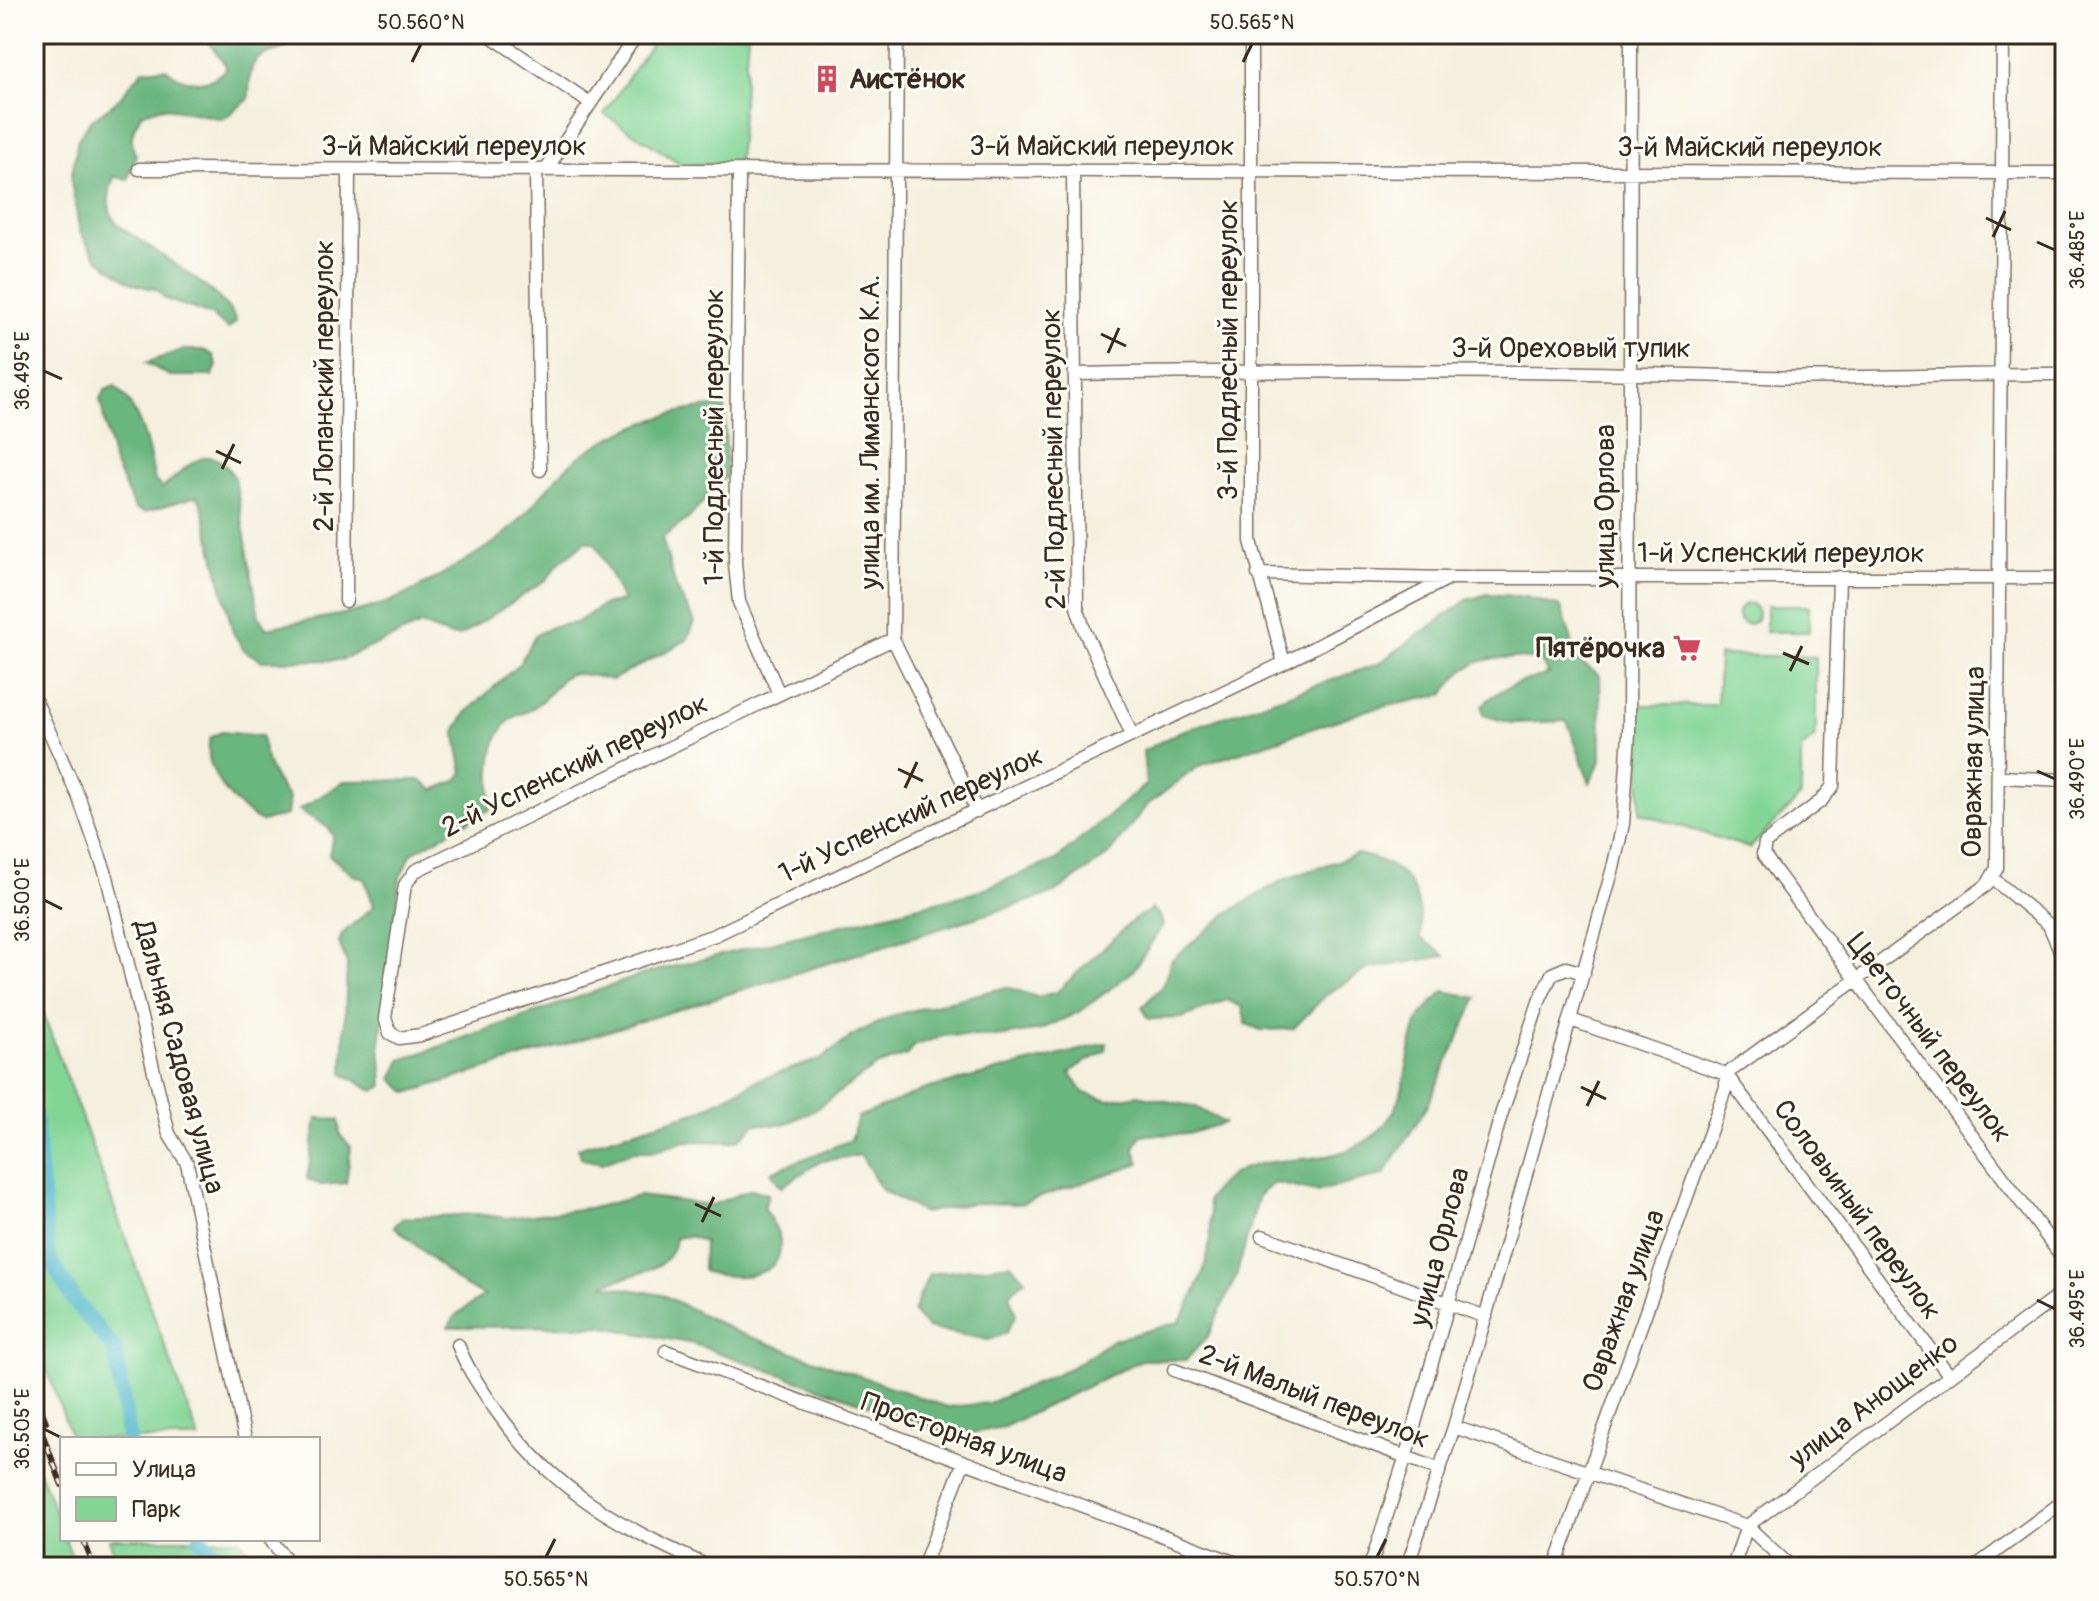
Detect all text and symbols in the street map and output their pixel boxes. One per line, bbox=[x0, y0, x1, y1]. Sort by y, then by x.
text: 50.560°N bbox=[377, 10, 465, 35]
text: 50.565°N bbox=[1210, 10, 1294, 35]
place label: Аистёнок bbox=[849, 62, 966, 97]
building icon: Аистёнок bbox=[812, 64, 842, 94]
street label: 3-й Майский переулок bbox=[321, 129, 587, 164]
street label: 3-й Майский переулок bbox=[969, 129, 1235, 164]
street label: 3-й Майский переулок bbox=[1617, 130, 1883, 165]
street label: 3-й Подлесный переулок bbox=[1211, 199, 1246, 501]
text: 36.485°E bbox=[2065, 211, 2090, 289]
street label: 2-й Лопанский переулок bbox=[307, 240, 342, 532]
street label: улица им. Лиманского К.А. bbox=[853, 275, 888, 590]
street label: 1-й Подлесный переулок bbox=[697, 289, 732, 585]
street label: 2-й Подлесный переулок bbox=[1034, 308, 1074, 610]
text: 36.495°E bbox=[10, 331, 35, 411]
street label: 3-й Ореховый тупик bbox=[1451, 331, 1691, 366]
street label: улица Орлова bbox=[1588, 424, 1623, 589]
street label: 1-й Успенский переулок bbox=[1637, 536, 1925, 571]
place label: Пятёрочка bbox=[1536, 631, 1665, 666]
supermarket icon: Пятёрочка bbox=[1672, 633, 1702, 663]
street label: Овражная улица bbox=[1955, 666, 1993, 858]
street label: 2-й Успенский переулок bbox=[436, 686, 714, 846]
street label: 1-й Успенский переулок bbox=[773, 738, 1049, 892]
text: 36.490°E bbox=[2065, 738, 2090, 820]
text: 36.500°E bbox=[10, 858, 35, 942]
street label: Дальняя Садовая улица bbox=[125, 915, 232, 1198]
street label: Цветочный переулок bbox=[1839, 926, 2019, 1150]
street label: Соловьиный переулок bbox=[1765, 1093, 1949, 1327]
street label: улица Орлова bbox=[1402, 1164, 1478, 1331]
street label: Овражная улица bbox=[1575, 1205, 1673, 1397]
text: 36.495°E bbox=[2065, 1269, 2090, 1349]
street label: улица Анощенко bbox=[1782, 1326, 1966, 1477]
street label: 2-й Малый переулок bbox=[1194, 1337, 1434, 1457]
street label: Просторная улица bbox=[856, 1384, 1072, 1492]
text: 36.505°E bbox=[10, 1388, 35, 1470]
legend bbox=[60, 1437, 320, 1541]
text: Улица bbox=[132, 1455, 196, 1484]
text: Парк bbox=[132, 1495, 181, 1524]
text: 50.565°N bbox=[504, 1567, 588, 1592]
text: 50.570°N bbox=[1334, 1567, 1420, 1592]

